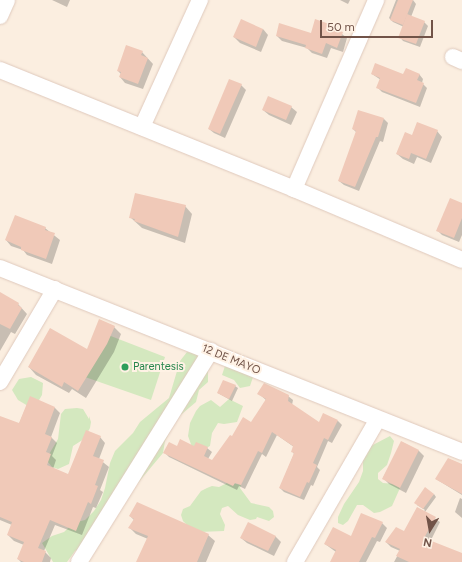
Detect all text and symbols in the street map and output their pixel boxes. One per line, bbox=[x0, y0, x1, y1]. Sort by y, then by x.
scale bar bbox=[322, 12, 435, 38]
text: 50 m bbox=[327, 20, 355, 34]
street label: 12 DE MAYO bbox=[200, 342, 262, 378]
place label: Parentesis bbox=[133, 360, 184, 374]
marker: Parentesis bbox=[120, 362, 130, 372]
north arrow bbox=[410, 510, 450, 550]
text: N bbox=[422, 535, 433, 549]

